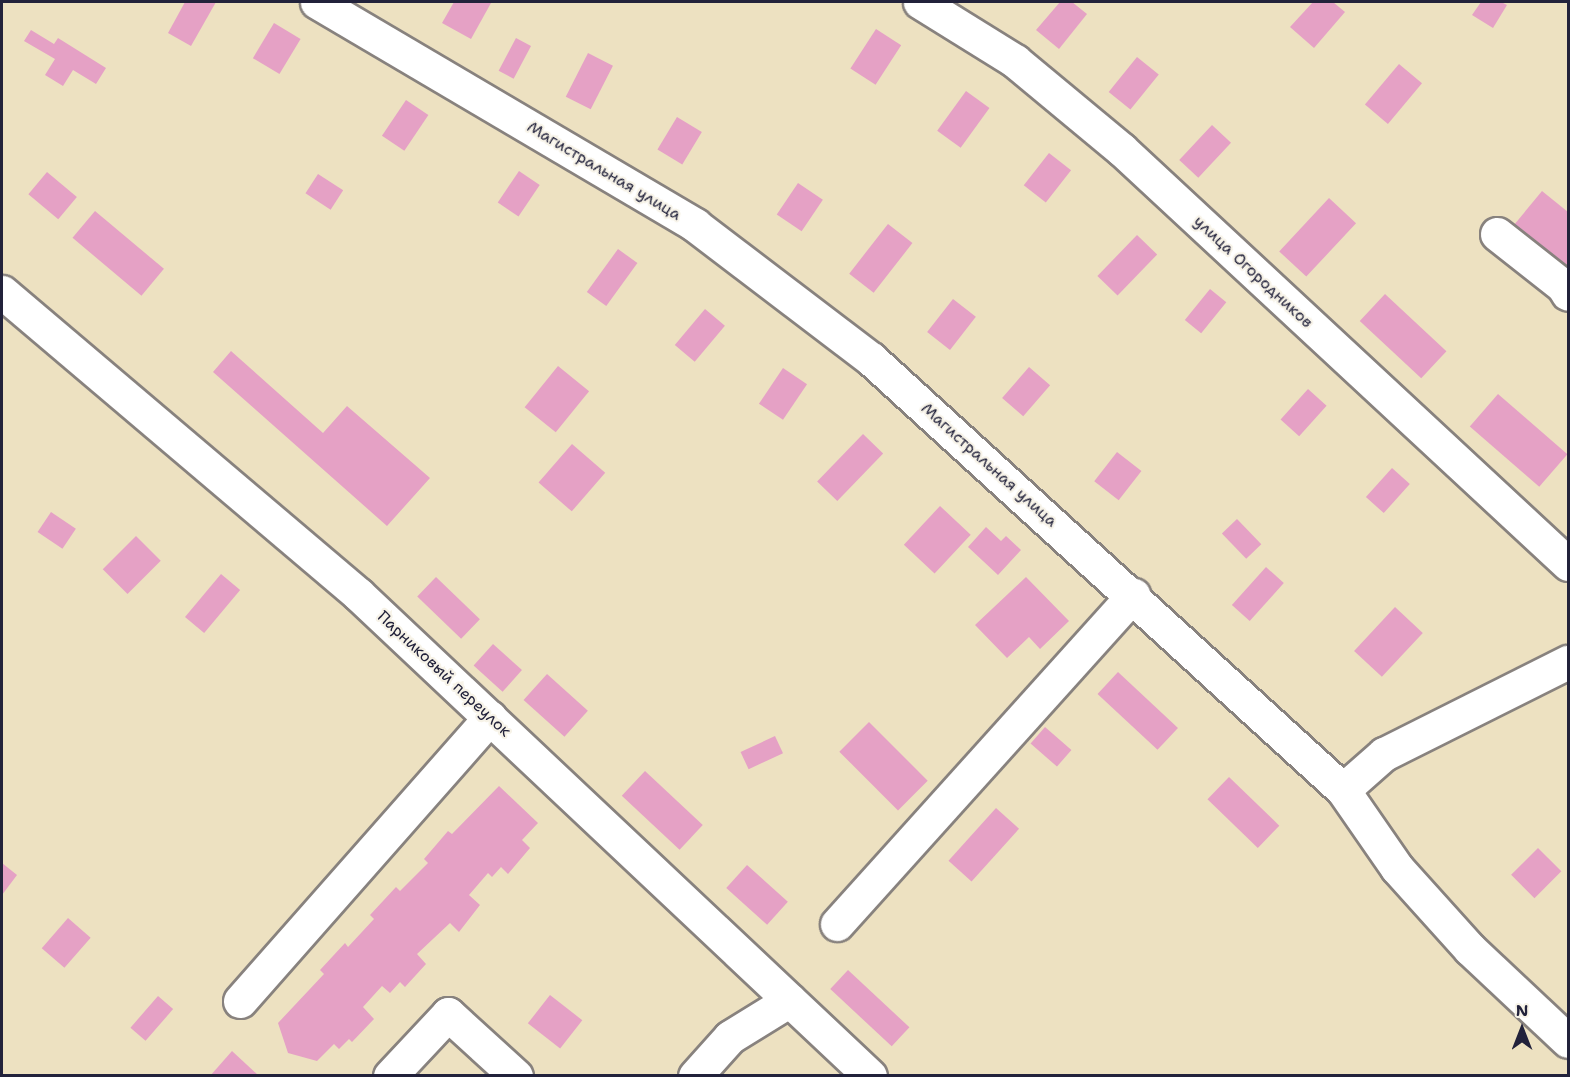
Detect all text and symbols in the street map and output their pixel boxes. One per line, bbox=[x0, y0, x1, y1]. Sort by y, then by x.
street label: Магистральная улица bbox=[524, 117, 684, 225]
street label: улица Огородников bbox=[1190, 212, 1316, 332]
street label: Магистральная улица bbox=[917, 399, 1061, 531]
street label: Парниковый переулок bbox=[373, 607, 515, 741]
north arrow bbox=[1492, 999, 1552, 1059]
text: N bbox=[1516, 1000, 1528, 1021]

